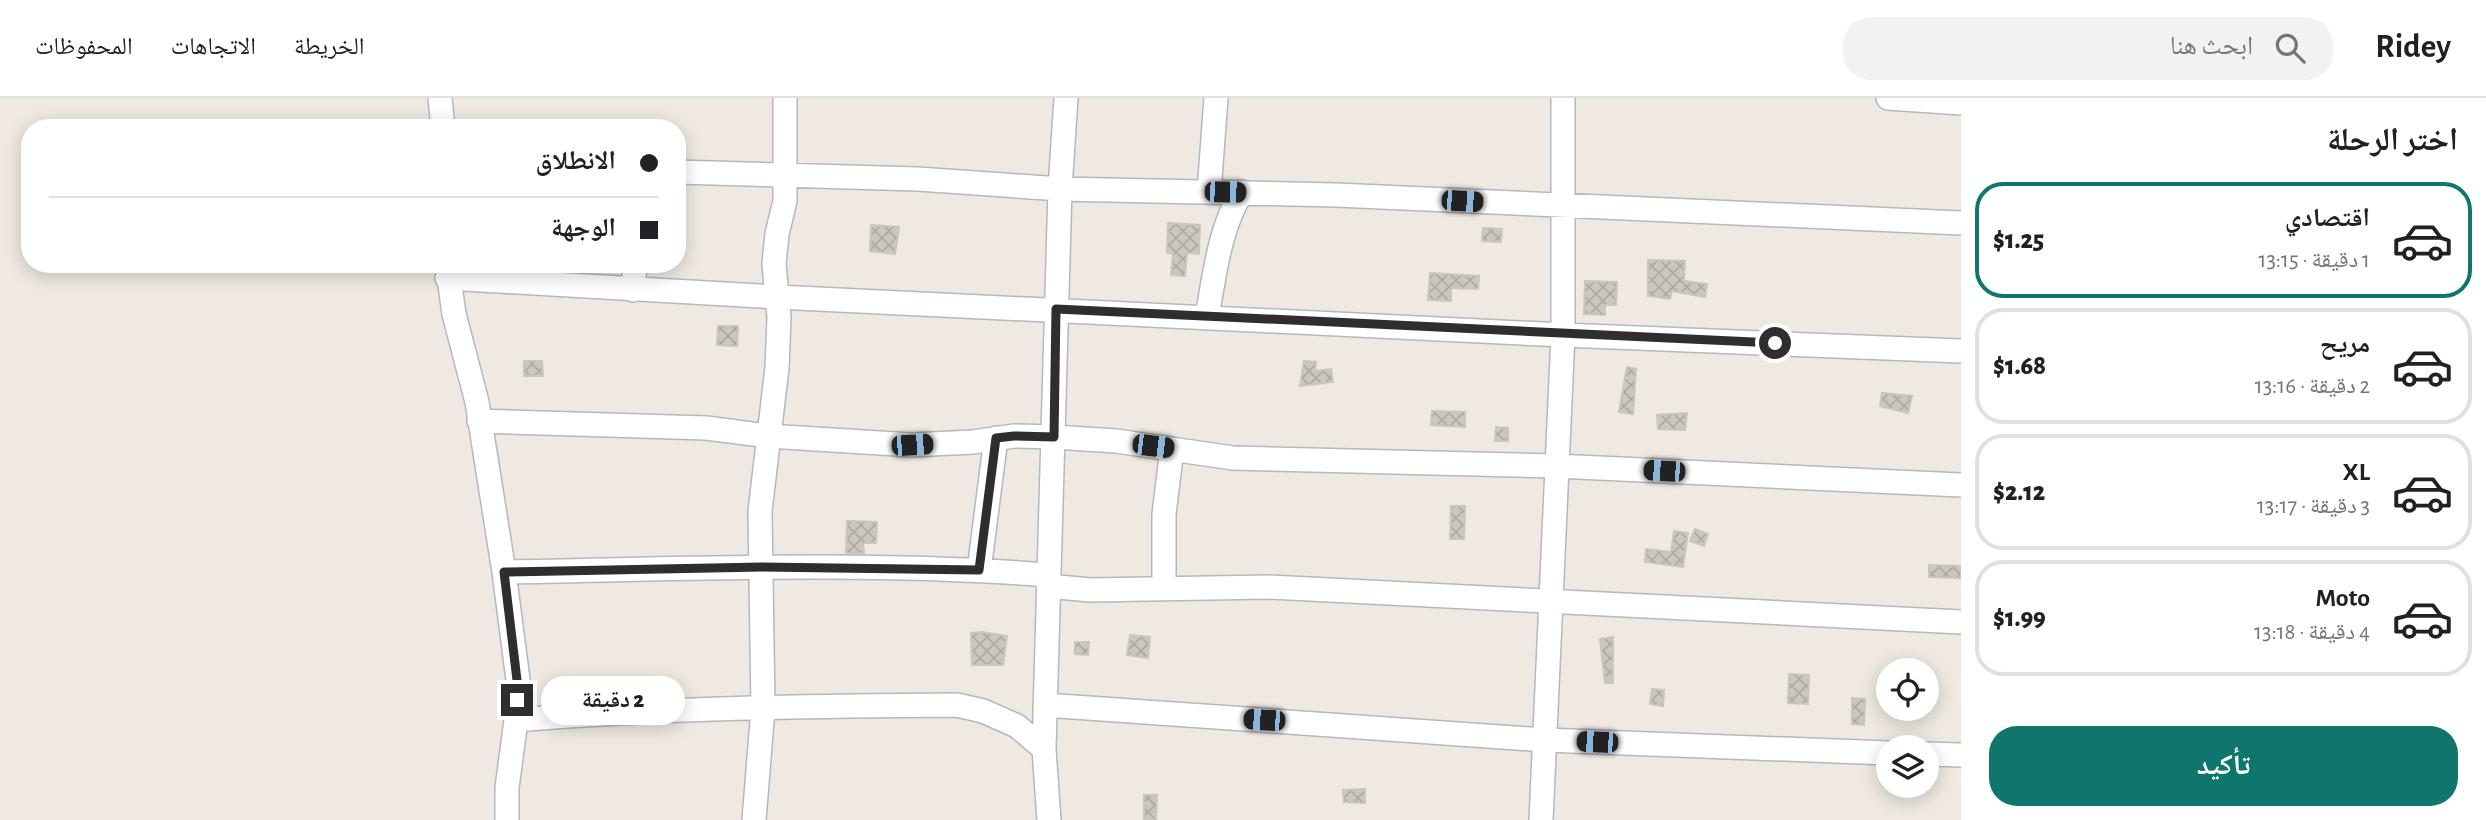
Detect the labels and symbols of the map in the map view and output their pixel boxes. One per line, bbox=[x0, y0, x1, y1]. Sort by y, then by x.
car bbox=[1204, 181, 1247, 203]
car bbox=[1441, 189, 1484, 213]
route start bbox=[1759, 327, 1791, 359]
car bbox=[891, 433, 934, 457]
car bbox=[1131, 433, 1176, 459]
car bbox=[1643, 459, 1686, 483]
callout: 2 دقيقة bbox=[542, 676, 685, 724]
route end bbox=[501, 684, 533, 716]
car bbox=[1243, 708, 1286, 732]
car bbox=[1576, 731, 1619, 753]

